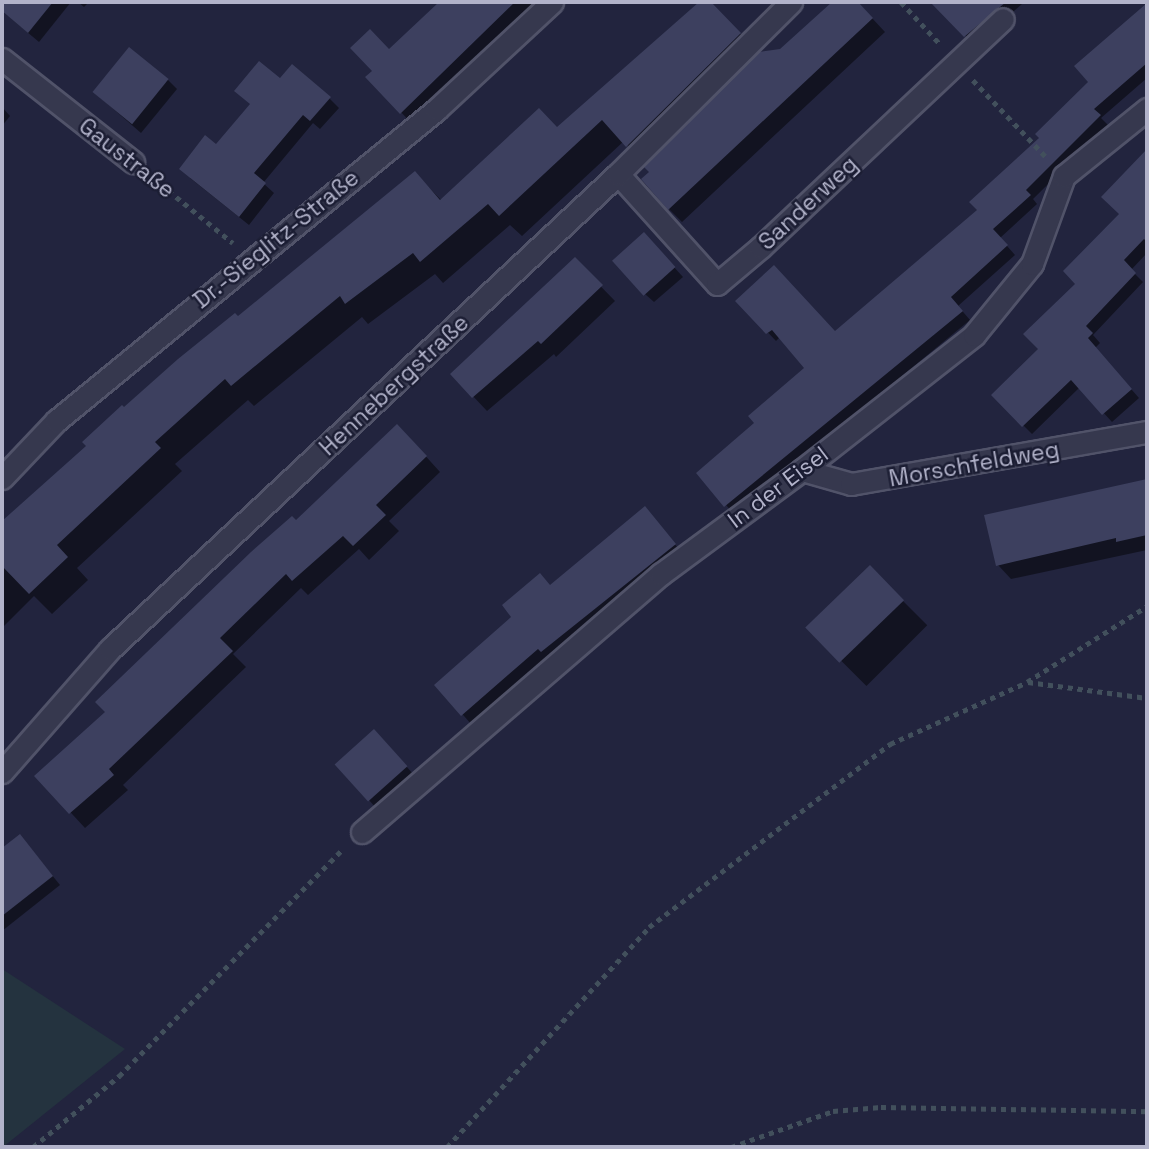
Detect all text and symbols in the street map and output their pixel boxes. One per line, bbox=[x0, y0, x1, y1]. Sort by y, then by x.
street label: Gaustraße bbox=[74, 112, 180, 204]
street label: Sanderweg bbox=[753, 150, 863, 256]
street label: Dr.-Sieglitz-Straße bbox=[188, 164, 364, 314]
street label: Hennebergstraße bbox=[314, 309, 474, 461]
street label: Morschfeldweg bbox=[887, 435, 1061, 493]
street label: In der Eisel bbox=[722, 440, 834, 534]

